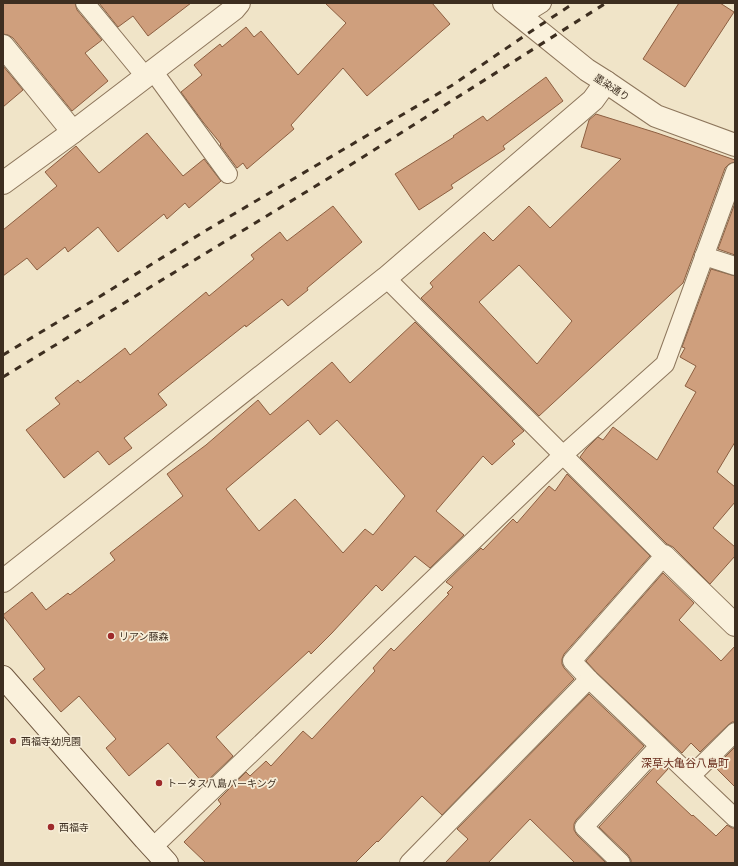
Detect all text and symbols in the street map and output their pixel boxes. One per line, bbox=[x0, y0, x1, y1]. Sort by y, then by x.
street label: 墨染通り bbox=[591, 69, 633, 104]
place label: リアン藤森 bbox=[119, 628, 169, 643]
marker: リアン藤森 bbox=[106, 631, 116, 641]
place label: 西福寺幼児園 bbox=[21, 733, 81, 748]
marker: 西福寺幼児園 bbox=[8, 736, 18, 746]
district label: 深草大亀谷八島町 bbox=[641, 754, 729, 770]
place label: トータス八島パーキング bbox=[167, 775, 277, 790]
marker: トータス八島パーキング bbox=[154, 778, 164, 788]
place label: 西福寺 bbox=[59, 819, 89, 834]
marker: 西福寺 bbox=[46, 822, 56, 832]

